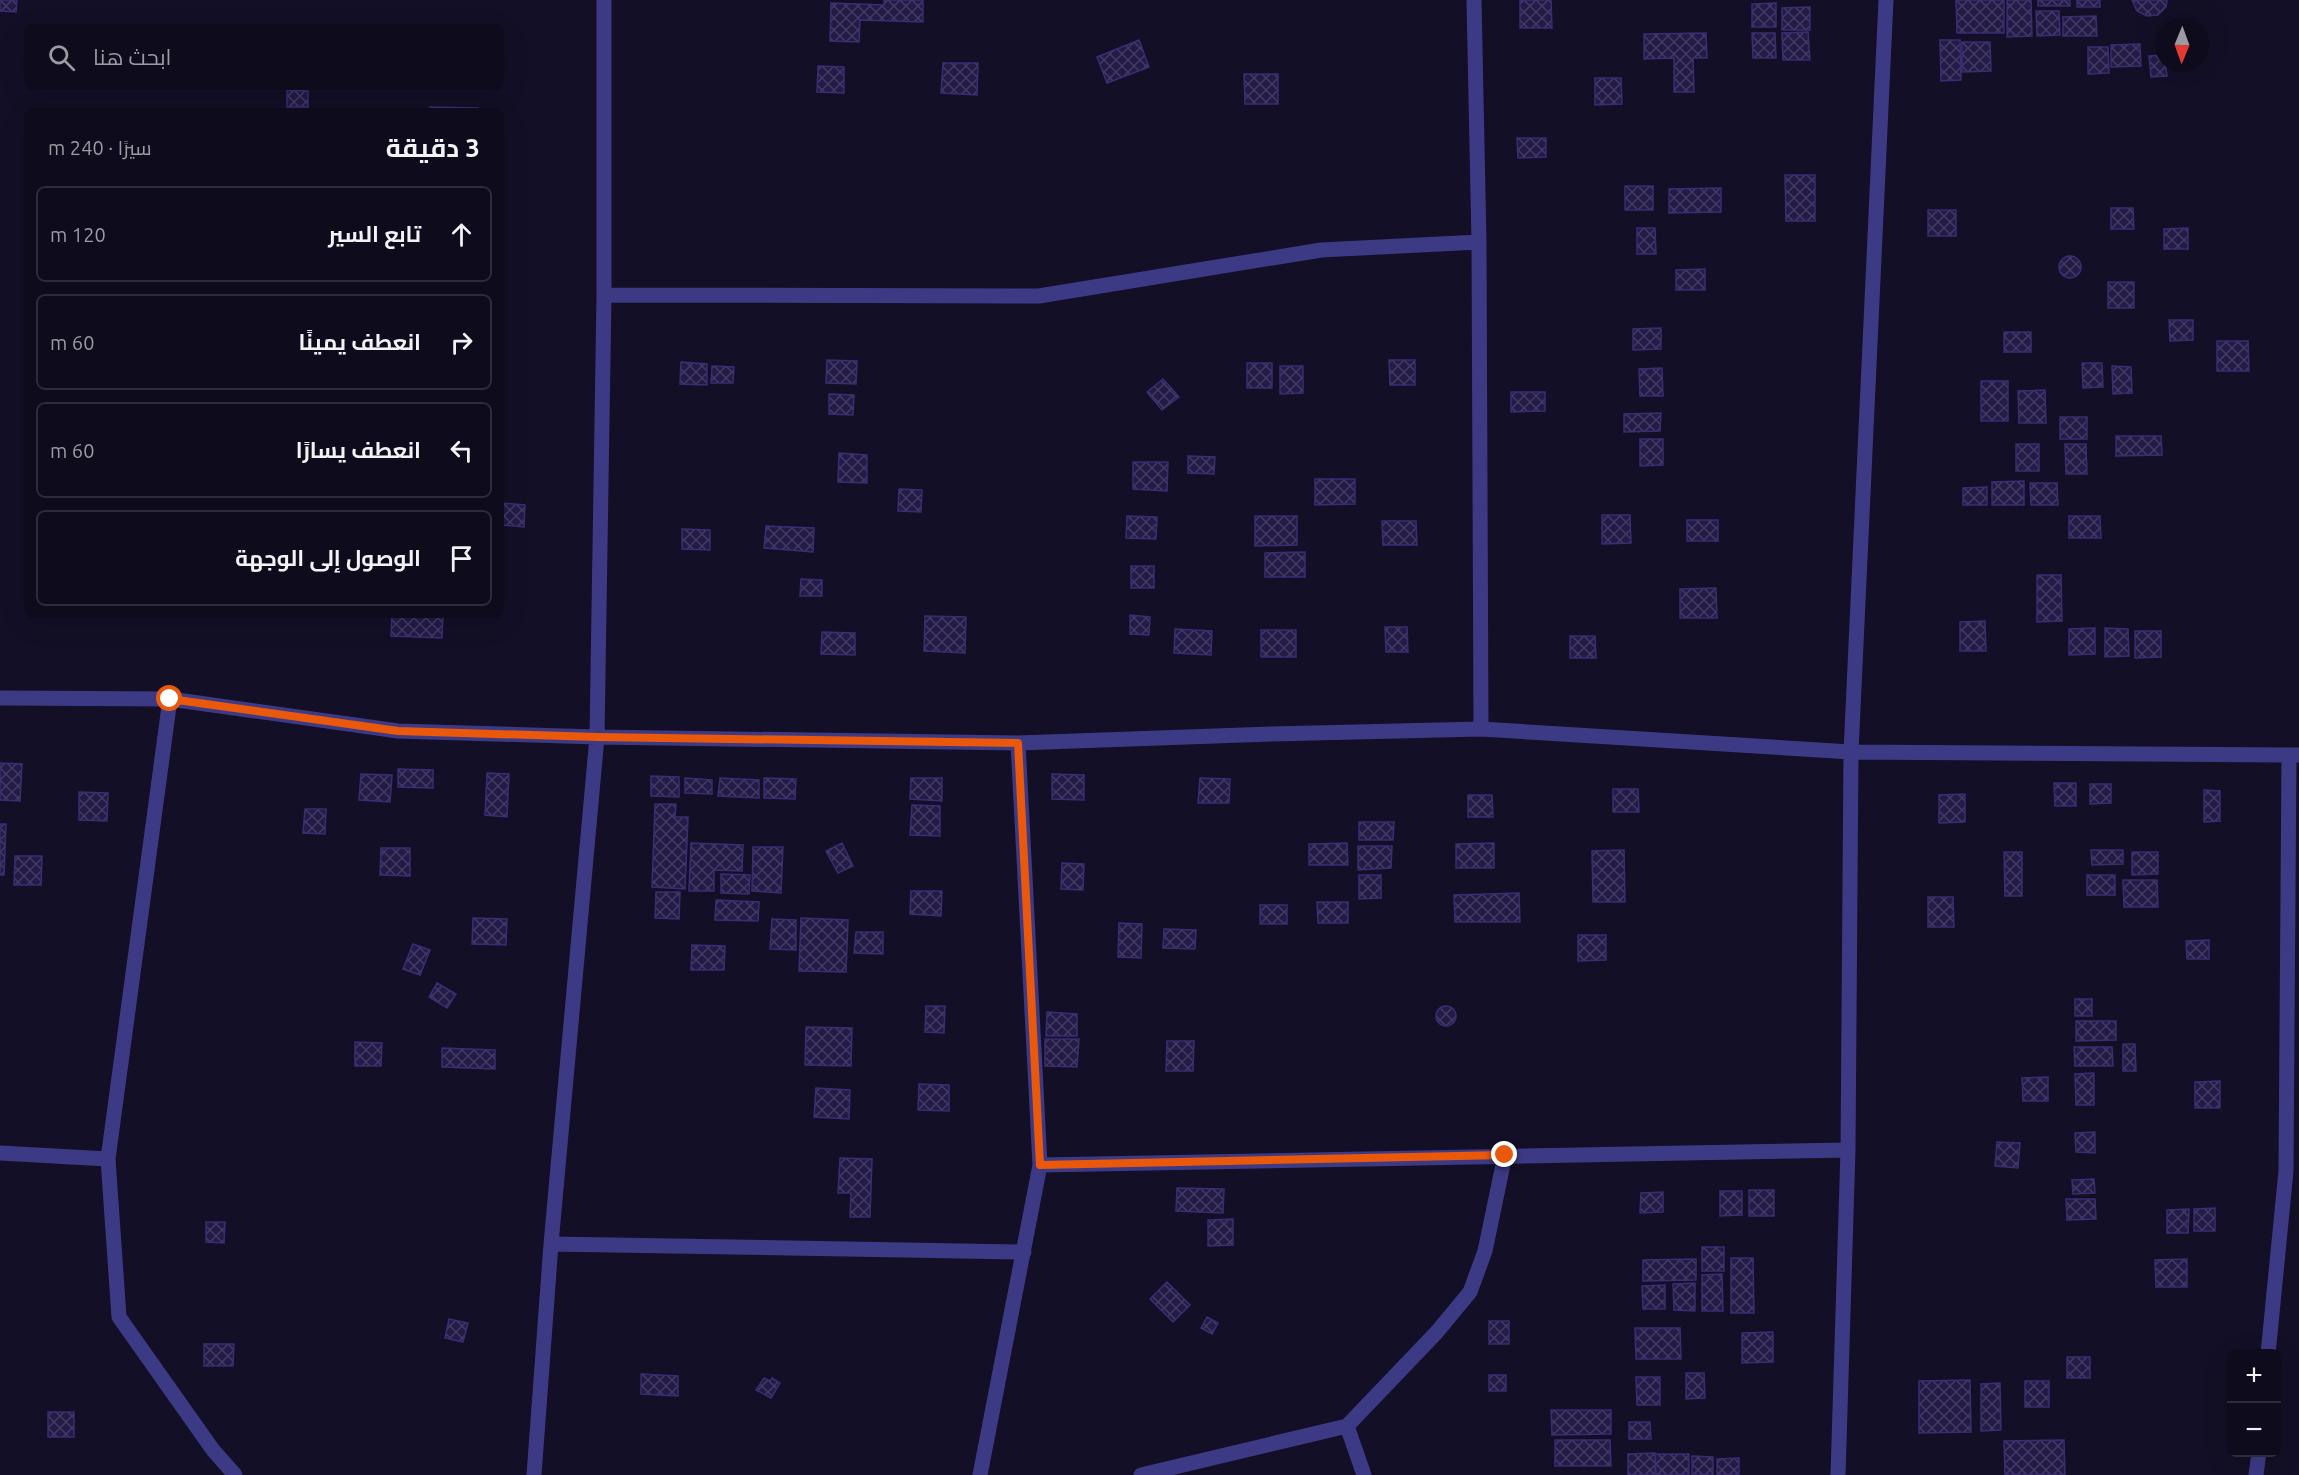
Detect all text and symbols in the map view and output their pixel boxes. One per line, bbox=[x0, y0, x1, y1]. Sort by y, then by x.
north arrow bbox=[2155, 18, 2209, 72]
search box bbox=[24, 24, 504, 90]
icon: search bbox=[45, 41, 78, 74]
text: ابحث هنا bbox=[93, 44, 172, 69]
text: 3 دقيقة bbox=[386, 133, 480, 162]
text: سيرًا · 240 m bbox=[48, 136, 152, 159]
icon: ahead bbox=[445, 218, 478, 251]
text: تابع السير bbox=[328, 221, 421, 246]
text: 120 m bbox=[50, 223, 106, 246]
icon: right bbox=[445, 326, 478, 359]
text: انعطف يمينًا bbox=[299, 329, 421, 354]
text: 60 m bbox=[50, 331, 94, 354]
icon: left bbox=[445, 434, 478, 467]
text: انعطف يسارًا bbox=[296, 437, 421, 462]
text: 60 m bbox=[50, 439, 94, 462]
icon: arrive bbox=[445, 542, 478, 575]
text: الوصول إلى الوجهة bbox=[235, 545, 421, 570]
route start bbox=[156, 685, 182, 711]
route end bbox=[1491, 1141, 1517, 1167]
map controls bbox=[2227, 1349, 2281, 1457]
button: + bbox=[2227, 1349, 2281, 1403]
button: − bbox=[2227, 1403, 2281, 1457]

